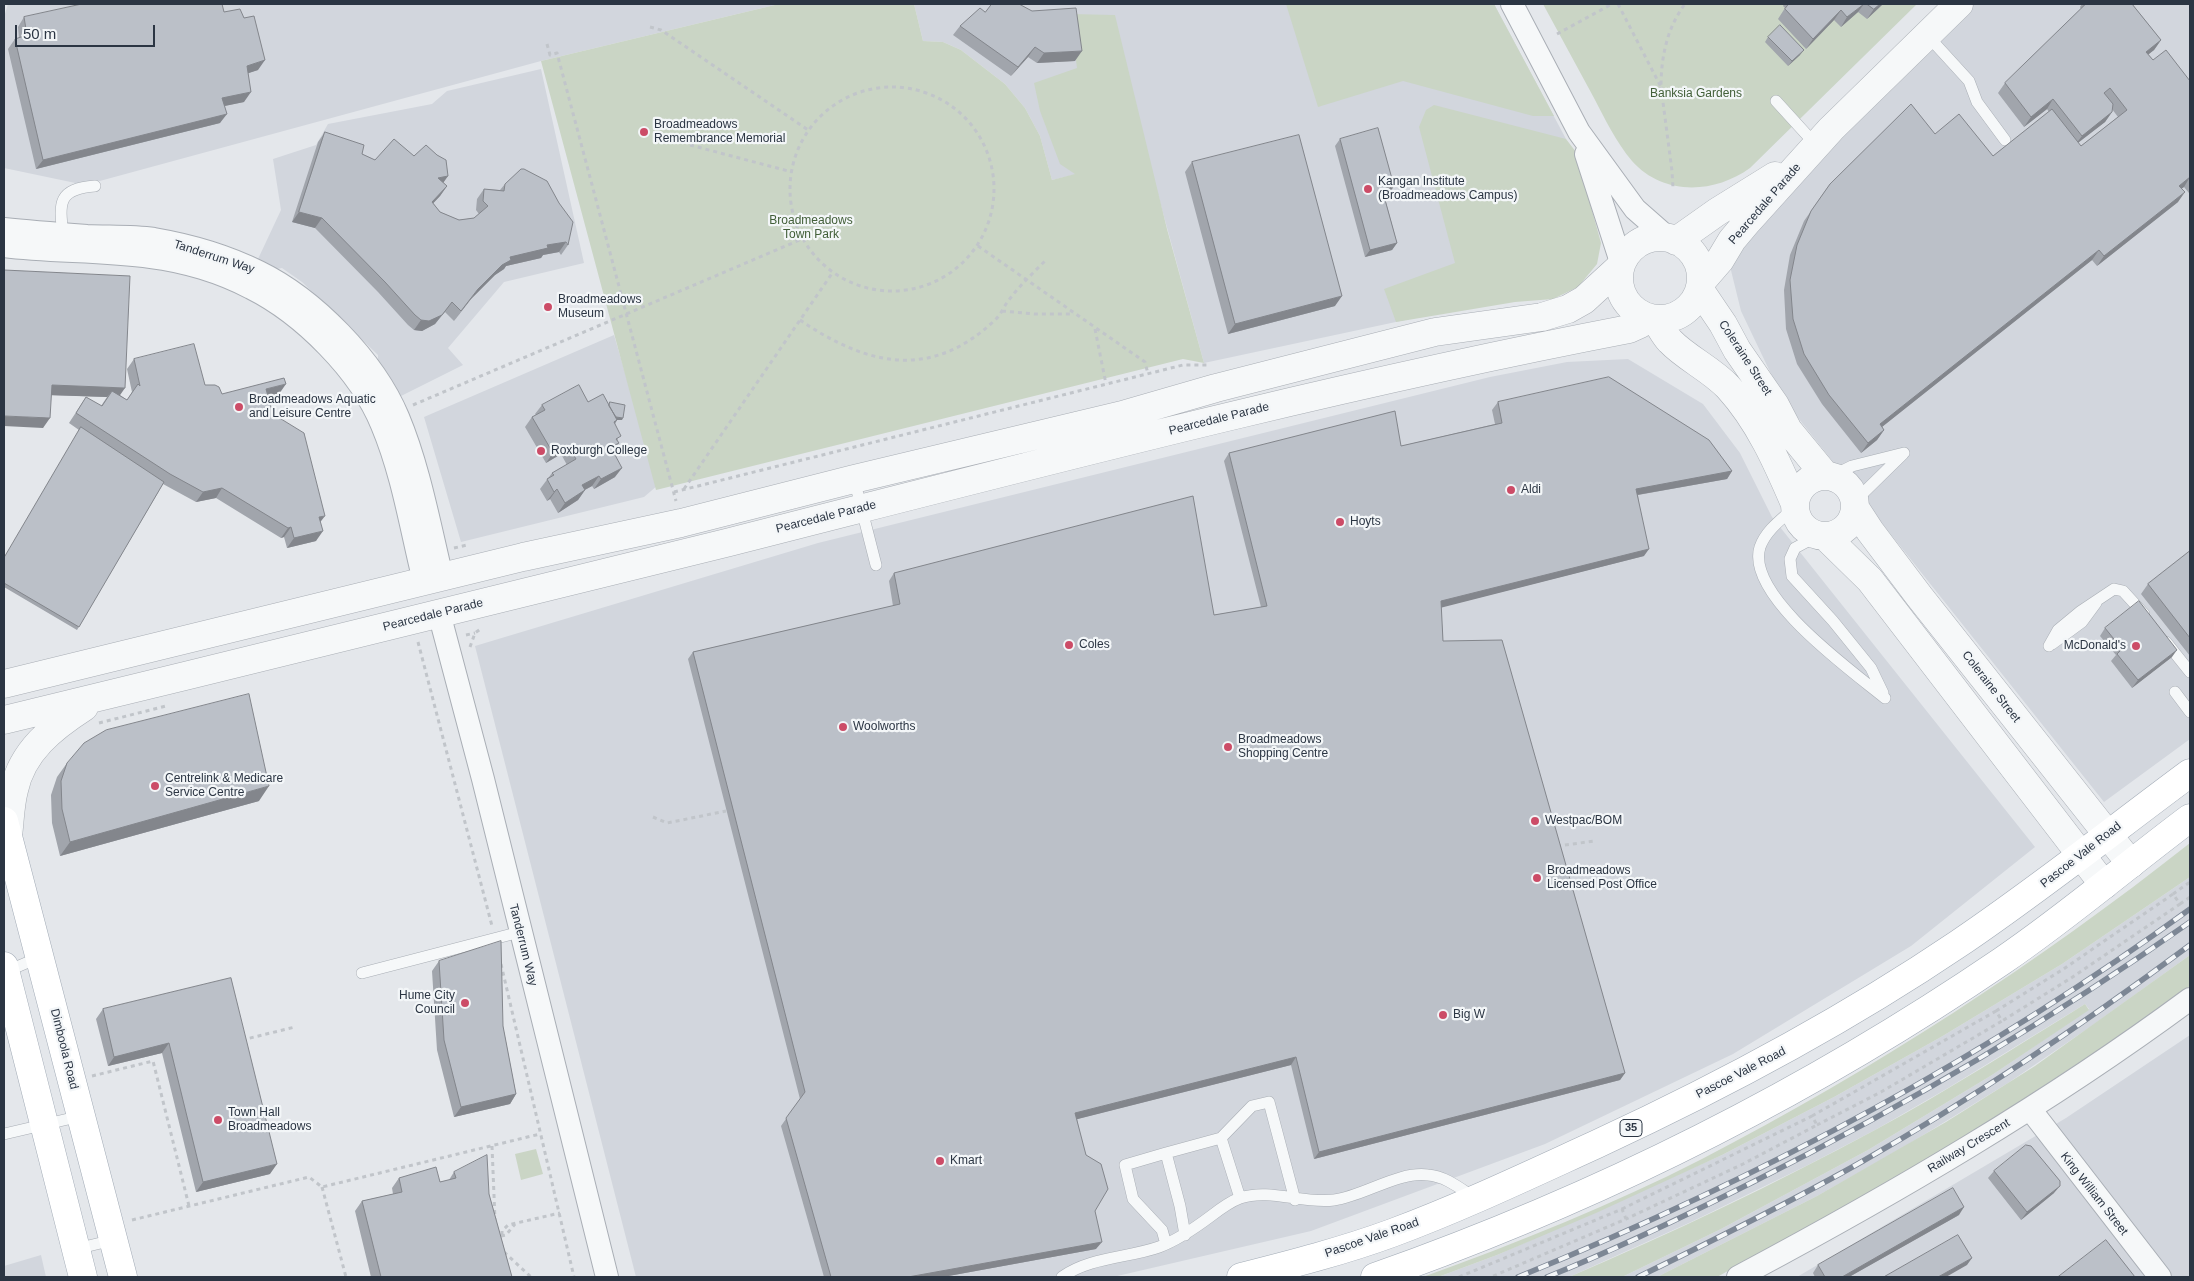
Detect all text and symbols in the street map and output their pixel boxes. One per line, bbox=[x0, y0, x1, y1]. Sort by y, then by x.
scale bar bbox=[18, 15, 158, 47]
text: 50 m bbox=[23, 25, 56, 42]
park label: Banksia Gardens bbox=[1650, 87, 1742, 101]
place label: Broadmeadows Remembrance Memorial bbox=[654, 118, 785, 146]
marker: Broadmeadows Remembrance Memorial bbox=[638, 126, 650, 138]
street label: Pearcedale Parade bbox=[1726, 161, 1804, 247]
place label: Kangan Institute (Broadmeadows Campus) bbox=[1378, 175, 1517, 203]
marker: Kangan Institute (Broadmeadows Campus) bbox=[1362, 183, 1374, 195]
park label: Broadmeadows Town Park bbox=[769, 214, 853, 242]
street label: Tanderrum Way bbox=[172, 237, 256, 277]
place label: Broadmeadows Museum bbox=[558, 293, 641, 321]
marker: Broadmeadows Museum bbox=[542, 301, 554, 313]
street label: Coleraine Street bbox=[1715, 318, 1775, 398]
place label: Broadmeadows Aquatic and Leisure Centre bbox=[249, 393, 376, 421]
street label: Pearcedale Parade bbox=[1167, 400, 1271, 438]
marker: Broadmeadows Aquatic and Leisure Centre bbox=[233, 401, 245, 413]
place label: Roxburgh College bbox=[551, 444, 647, 458]
marker: Roxburgh College bbox=[535, 445, 547, 457]
place label: Aldi bbox=[1521, 483, 1541, 497]
marker: Aldi bbox=[1505, 484, 1517, 496]
street label: Pearcedale Parade bbox=[774, 498, 878, 536]
place label: Hoyts bbox=[1350, 515, 1381, 529]
marker: Hoyts bbox=[1334, 516, 1346, 528]
street label: Pearcedale Parade bbox=[381, 596, 485, 634]
place label: Coles bbox=[1079, 638, 1110, 652]
marker: Coles bbox=[1063, 639, 1075, 651]
place label: McDonald's bbox=[2064, 639, 2126, 653]
marker: McDonald's bbox=[2130, 640, 2142, 652]
street label: Coleraine Street bbox=[1959, 648, 2023, 726]
place label: Woolworths bbox=[853, 720, 915, 734]
marker: Woolworths bbox=[837, 721, 849, 733]
place label: Broadmeadows Shopping Centre bbox=[1238, 733, 1328, 761]
marker: Broadmeadows Shopping Centre bbox=[1222, 741, 1234, 753]
place label: Centrelink & Medicare Service Centre bbox=[165, 772, 283, 800]
marker: Centrelink & Medicare Service Centre bbox=[149, 780, 161, 792]
place label: Westpac/BOM bbox=[1545, 814, 1622, 828]
marker: Westpac/BOM bbox=[1529, 815, 1541, 827]
street label: Pascoe Vale Road bbox=[2038, 819, 2124, 891]
place label: Broadmeadows Licensed Post Office bbox=[1547, 864, 1657, 892]
marker: Broadmeadows Licensed Post Office bbox=[1531, 872, 1543, 884]
street label: Tanderrum Way bbox=[506, 902, 540, 988]
place label: Hume City Council bbox=[399, 989, 455, 1017]
marker: Hume City Council bbox=[459, 997, 471, 1009]
street label: Dimboola Road bbox=[47, 1007, 81, 1091]
place label: Big W bbox=[1453, 1008, 1485, 1022]
marker: Big W bbox=[1437, 1009, 1449, 1021]
street label: Pascoe Vale Road bbox=[1694, 1044, 1788, 1102]
place label: Town Hall Broadmeadows bbox=[228, 1106, 311, 1134]
marker: Town Hall Broadmeadows bbox=[212, 1114, 224, 1126]
street label: Railway Crescent bbox=[1925, 1116, 2013, 1176]
road number: 35 bbox=[1620, 1120, 1642, 1136]
street label: King William Street bbox=[2057, 1150, 2131, 1238]
place label: Kmart bbox=[950, 1154, 982, 1168]
marker: Kmart bbox=[934, 1155, 946, 1167]
street label: Pascoe Vale Road bbox=[1323, 1215, 1421, 1261]

